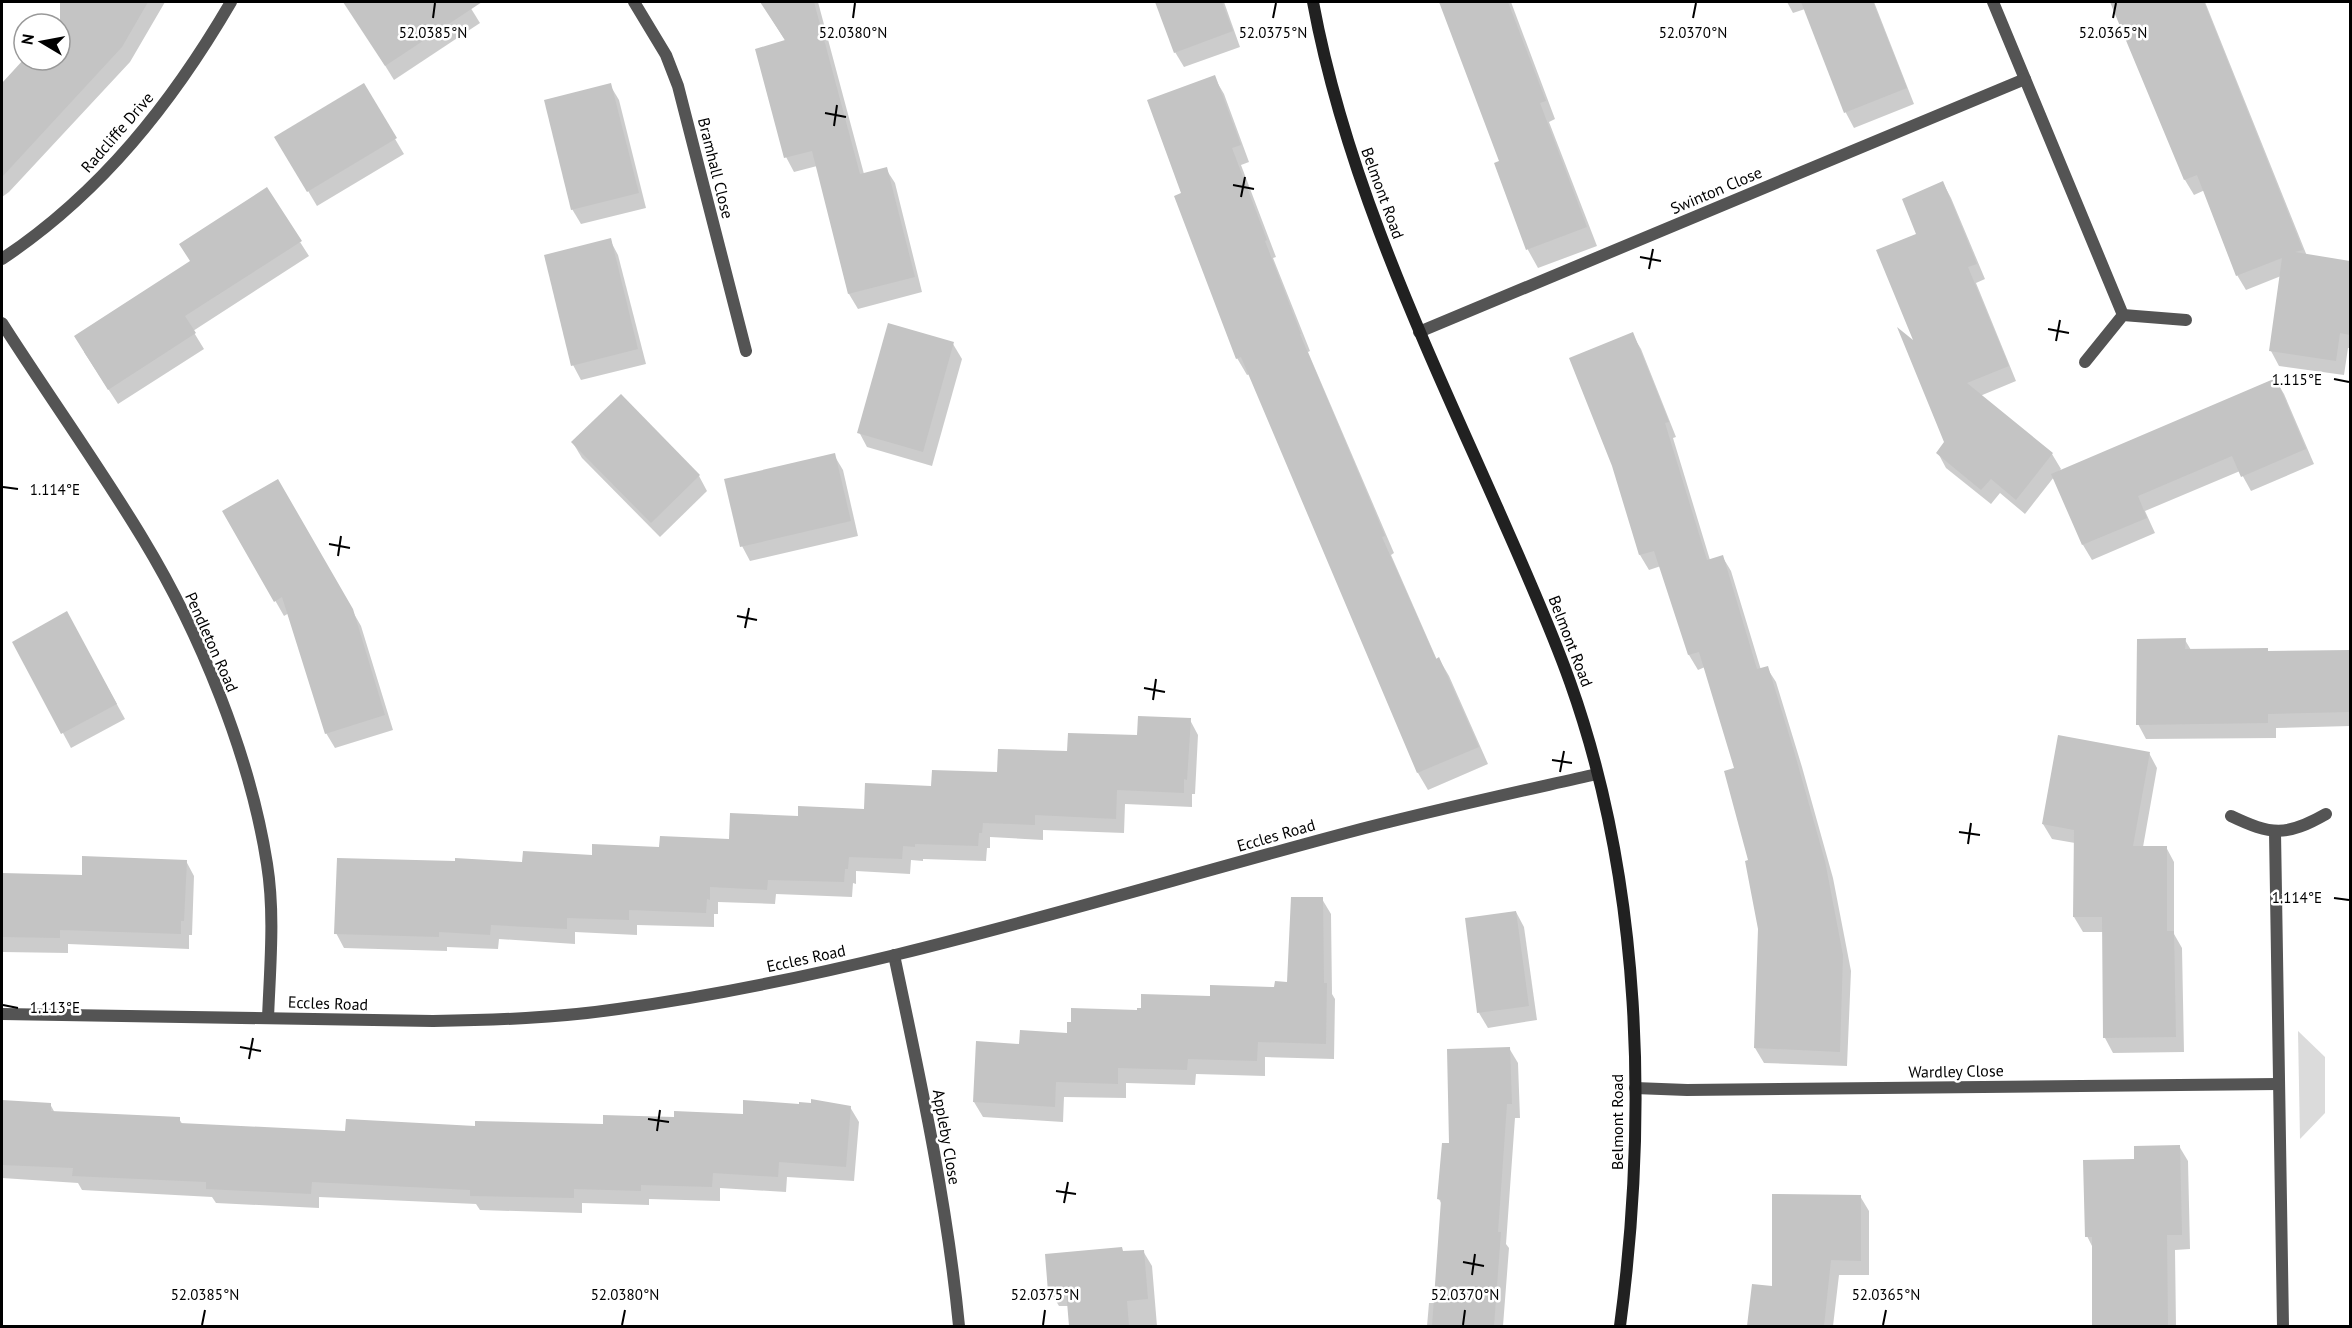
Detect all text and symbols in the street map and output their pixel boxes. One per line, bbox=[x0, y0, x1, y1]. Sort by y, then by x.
north arrow bbox=[12, 12, 72, 72]
text: 52.0385°N bbox=[399, 23, 467, 42]
text: 52.0380°N bbox=[819, 23, 887, 42]
text: 52.0375°N bbox=[1239, 23, 1307, 42]
text: 52.0370°N bbox=[1659, 23, 1727, 42]
text: 52.0365°N bbox=[2079, 23, 2147, 42]
text: N bbox=[16, 32, 38, 46]
street label: Radcliffe Drive bbox=[77, 88, 157, 176]
street label: Bramhall Close bbox=[694, 115, 738, 221]
street label: Belmont Road bbox=[1357, 144, 1409, 242]
street label: Swinton Close bbox=[1667, 162, 1765, 218]
text: 1.115°E bbox=[2272, 370, 2322, 389]
text: 1.114°E bbox=[30, 480, 80, 499]
street label: Pendleton Road bbox=[181, 589, 243, 695]
street label: Belmont Road bbox=[1544, 593, 1598, 689]
street label: Eccles Road bbox=[1235, 814, 1317, 856]
text: 1.114°E bbox=[2272, 888, 2322, 907]
street label: Eccles Road bbox=[765, 940, 847, 976]
street label: Eccles Road bbox=[288, 992, 368, 1014]
text: 1.113°E bbox=[30, 998, 80, 1017]
street label: Wardley Close bbox=[1908, 1060, 2004, 1082]
street label: Belmont Road bbox=[1607, 1074, 1627, 1170]
street label: Appleby Close bbox=[929, 1088, 965, 1186]
text: 52.0385°N bbox=[171, 1285, 239, 1304]
text: 52.0380°N bbox=[591, 1285, 659, 1304]
text: 52.0375°N bbox=[1011, 1285, 1079, 1304]
text: 52.0370°N bbox=[1431, 1285, 1499, 1304]
text: 52.0365°N bbox=[1852, 1285, 1920, 1304]

